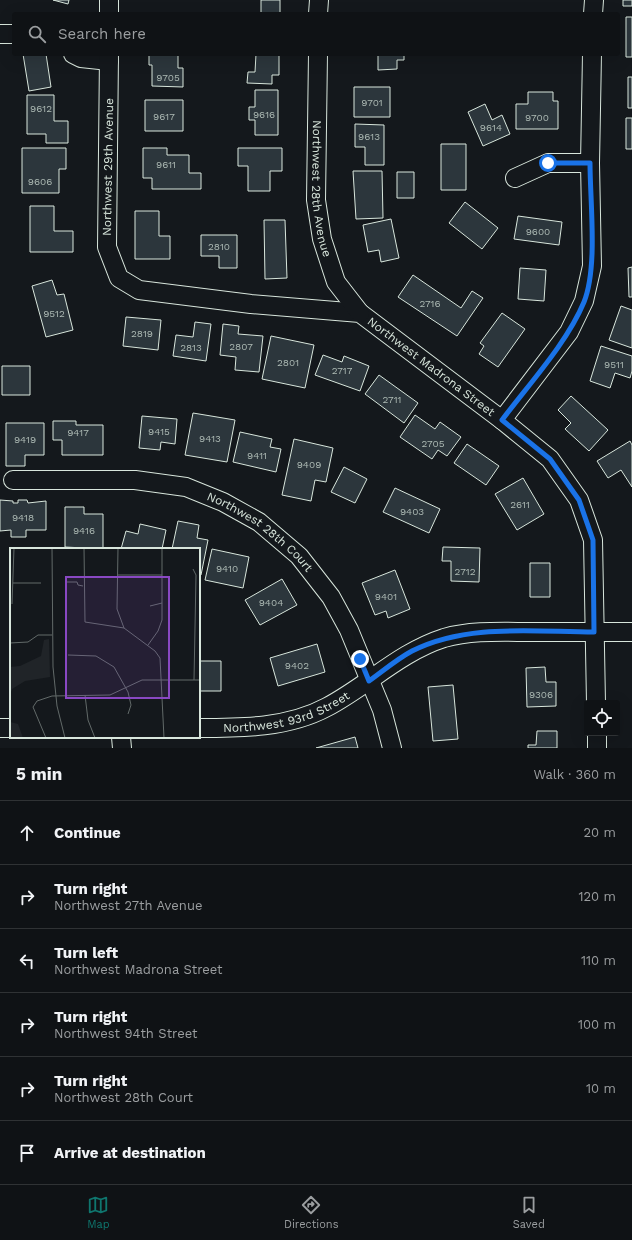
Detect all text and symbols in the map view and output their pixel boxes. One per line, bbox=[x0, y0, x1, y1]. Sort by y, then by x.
search box bbox=[12, 12, 620, 56]
icon: search bbox=[26, 23, 48, 45]
text: Search here bbox=[58, 25, 146, 43]
house number: 9705 bbox=[156, 72, 180, 83]
house number: 9701 bbox=[361, 97, 383, 108]
street label: Northwest 29th Avenue bbox=[100, 98, 116, 236]
house number: 9612 bbox=[30, 103, 52, 114]
house number: 9616 bbox=[253, 109, 275, 120]
house number: 9617 bbox=[153, 111, 175, 122]
house number: 9700 bbox=[525, 112, 549, 123]
street label: Northwest 28th Avenue bbox=[309, 120, 334, 259]
house number: 9614 bbox=[480, 122, 502, 133]
house number: 9613 bbox=[358, 131, 380, 142]
route start bbox=[539, 154, 557, 172]
house number: 9611 bbox=[156, 159, 176, 170]
house number: 9606 bbox=[28, 176, 52, 187]
house number: 9600 bbox=[526, 226, 550, 237]
house number: 2810 bbox=[208, 241, 230, 252]
house number: 2716 bbox=[419, 298, 441, 309]
house number: 9512 bbox=[43, 308, 65, 319]
street label: Northwest Madrona Street bbox=[365, 314, 498, 419]
house number: 2819 bbox=[131, 328, 153, 339]
house number: 2807 bbox=[229, 341, 253, 352]
house number: 2813 bbox=[180, 342, 202, 353]
house number: 2801 bbox=[277, 357, 299, 368]
house number: 9511 bbox=[604, 359, 624, 370]
house number: 2717 bbox=[332, 365, 353, 376]
house number: 2711 bbox=[382, 394, 402, 405]
house number: 9415 bbox=[148, 426, 170, 437]
house number: 9417 bbox=[67, 427, 89, 438]
house number: 9413 bbox=[199, 433, 221, 444]
house number: 9419 bbox=[14, 434, 36, 445]
house number: 2705 bbox=[421, 438, 445, 449]
house number: 9411 bbox=[247, 450, 267, 461]
house number: 9409 bbox=[297, 459, 321, 470]
street label: Northwest 28th Court bbox=[205, 489, 316, 575]
house number: 2611 bbox=[510, 499, 530, 510]
house number: 9403 bbox=[400, 506, 424, 517]
house number: 9418 bbox=[12, 512, 34, 523]
house number: 9416 bbox=[73, 525, 95, 536]
inset map bbox=[10, 548, 200, 738]
house number: 9410 bbox=[216, 563, 238, 574]
house number: 2712 bbox=[455, 566, 476, 577]
house number: 9401 bbox=[375, 591, 397, 602]
house number: 9404 bbox=[259, 597, 283, 608]
route end bbox=[351, 650, 369, 668]
house number: 9402 bbox=[285, 660, 309, 671]
street label: Northwest 93rd Street bbox=[223, 689, 352, 735]
house number: 9306 bbox=[529, 689, 553, 700]
map controls bbox=[584, 700, 620, 736]
button: locate bbox=[584, 700, 620, 736]
text: 5 min bbox=[16, 764, 62, 784]
text: Walk · 360 m bbox=[533, 767, 616, 782]
icon: ahead bbox=[16, 822, 38, 844]
text: Continue bbox=[54, 824, 121, 842]
text: 20 m bbox=[584, 825, 616, 840]
text: Turn right bbox=[54, 880, 127, 898]
icon: right bbox=[16, 886, 38, 908]
text: 120 m bbox=[578, 889, 616, 904]
text: Northwest 27th Avenue bbox=[54, 898, 202, 913]
text: Turn left bbox=[54, 944, 118, 962]
icon: left bbox=[16, 950, 38, 972]
text: 110 m bbox=[581, 953, 616, 968]
text: Northwest Madrona Street bbox=[54, 962, 223, 977]
text: Turn right bbox=[54, 1008, 127, 1026]
icon: right bbox=[16, 1014, 38, 1036]
text: 100 m bbox=[578, 1017, 616, 1032]
text: Northwest 94th Street bbox=[54, 1026, 197, 1041]
text: Turn right bbox=[54, 1072, 127, 1090]
icon: right bbox=[16, 1078, 38, 1100]
text: 10 m bbox=[586, 1081, 616, 1096]
text: Northwest 28th Court bbox=[54, 1090, 193, 1105]
icon: arrive bbox=[16, 1142, 38, 1164]
text: Arrive at destination bbox=[54, 1144, 206, 1162]
tab: Map bbox=[87, 1194, 110, 1231]
tab: Directions bbox=[284, 1194, 338, 1231]
tab: Saved bbox=[513, 1194, 545, 1231]

